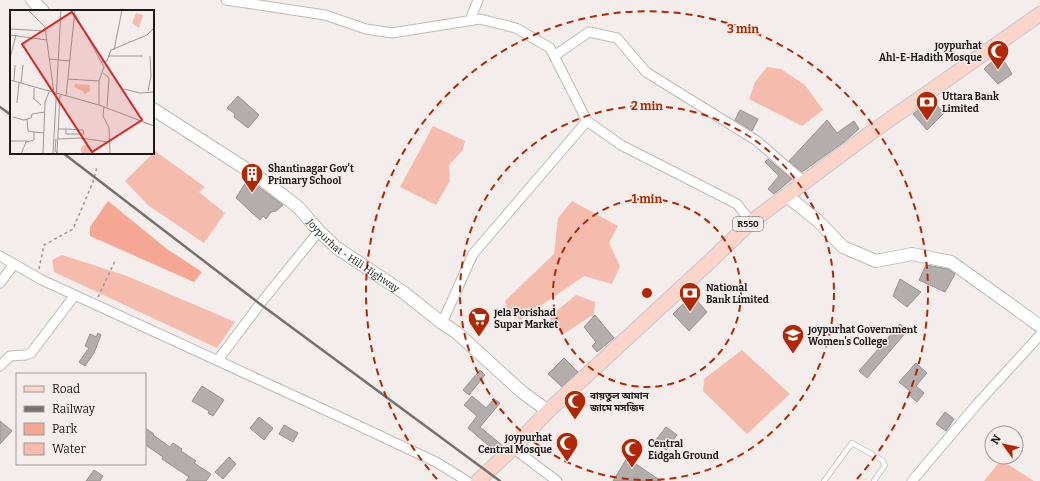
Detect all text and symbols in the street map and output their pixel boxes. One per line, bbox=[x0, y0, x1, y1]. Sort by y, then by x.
inset map bbox=[10, 10, 154, 154]
text: 3 min bbox=[727, 22, 759, 36]
mosque icon: Joypurhat Ahl-E-Hadith Mosque bbox=[985, 38, 1011, 71]
place label: Joypurhat Ahl-E-Hadith Mosque bbox=[879, 40, 983, 64]
bank icon: Uttara Bank Limited bbox=[914, 89, 940, 122]
place label: Uttara Bank Limited bbox=[942, 91, 999, 115]
text: 2 min bbox=[631, 99, 663, 113]
building icon: Shantinagar Gov't Primary School bbox=[239, 161, 265, 194]
place label: Shantinagar Gov't Primary School bbox=[268, 163, 354, 187]
text: 1 min bbox=[632, 192, 662, 206]
street label: Joypurhat - Hili Highway bbox=[303, 216, 402, 295]
road number: R550 bbox=[733, 217, 763, 231]
bank icon: National Bank Limited bbox=[677, 280, 703, 313]
place label: National Bank Limited bbox=[706, 282, 769, 306]
centre of rings bbox=[640, 286, 654, 300]
supermarket icon: Jela Porishad Supar Market bbox=[466, 305, 492, 338]
place label: Jela Porishad Supar Market bbox=[493, 307, 558, 331]
school or university icon: Joypurhat Government Women's College bbox=[780, 322, 806, 355]
place label: Joypurhat Government Women's College bbox=[807, 324, 917, 348]
legend bbox=[16, 373, 146, 465]
text: Road bbox=[52, 382, 80, 396]
mosque icon: বায়তুল আমান জামে মসজিদ bbox=[562, 388, 588, 421]
place label: বায়তুল আমান জামে মসজিদ bbox=[589, 390, 649, 414]
text: Railway bbox=[52, 402, 96, 416]
text: Park bbox=[52, 422, 78, 436]
north arrow bbox=[984, 425, 1024, 465]
mosque icon: Joypurhat Central Mosque bbox=[554, 430, 580, 463]
place label: Joypurhat Central Mosque bbox=[478, 432, 553, 456]
text: N bbox=[988, 432, 1004, 447]
mosque icon: Central Eidgah Ground bbox=[619, 436, 645, 469]
place label: Central Eidgah Ground bbox=[648, 438, 719, 462]
text: Water bbox=[52, 442, 87, 456]

